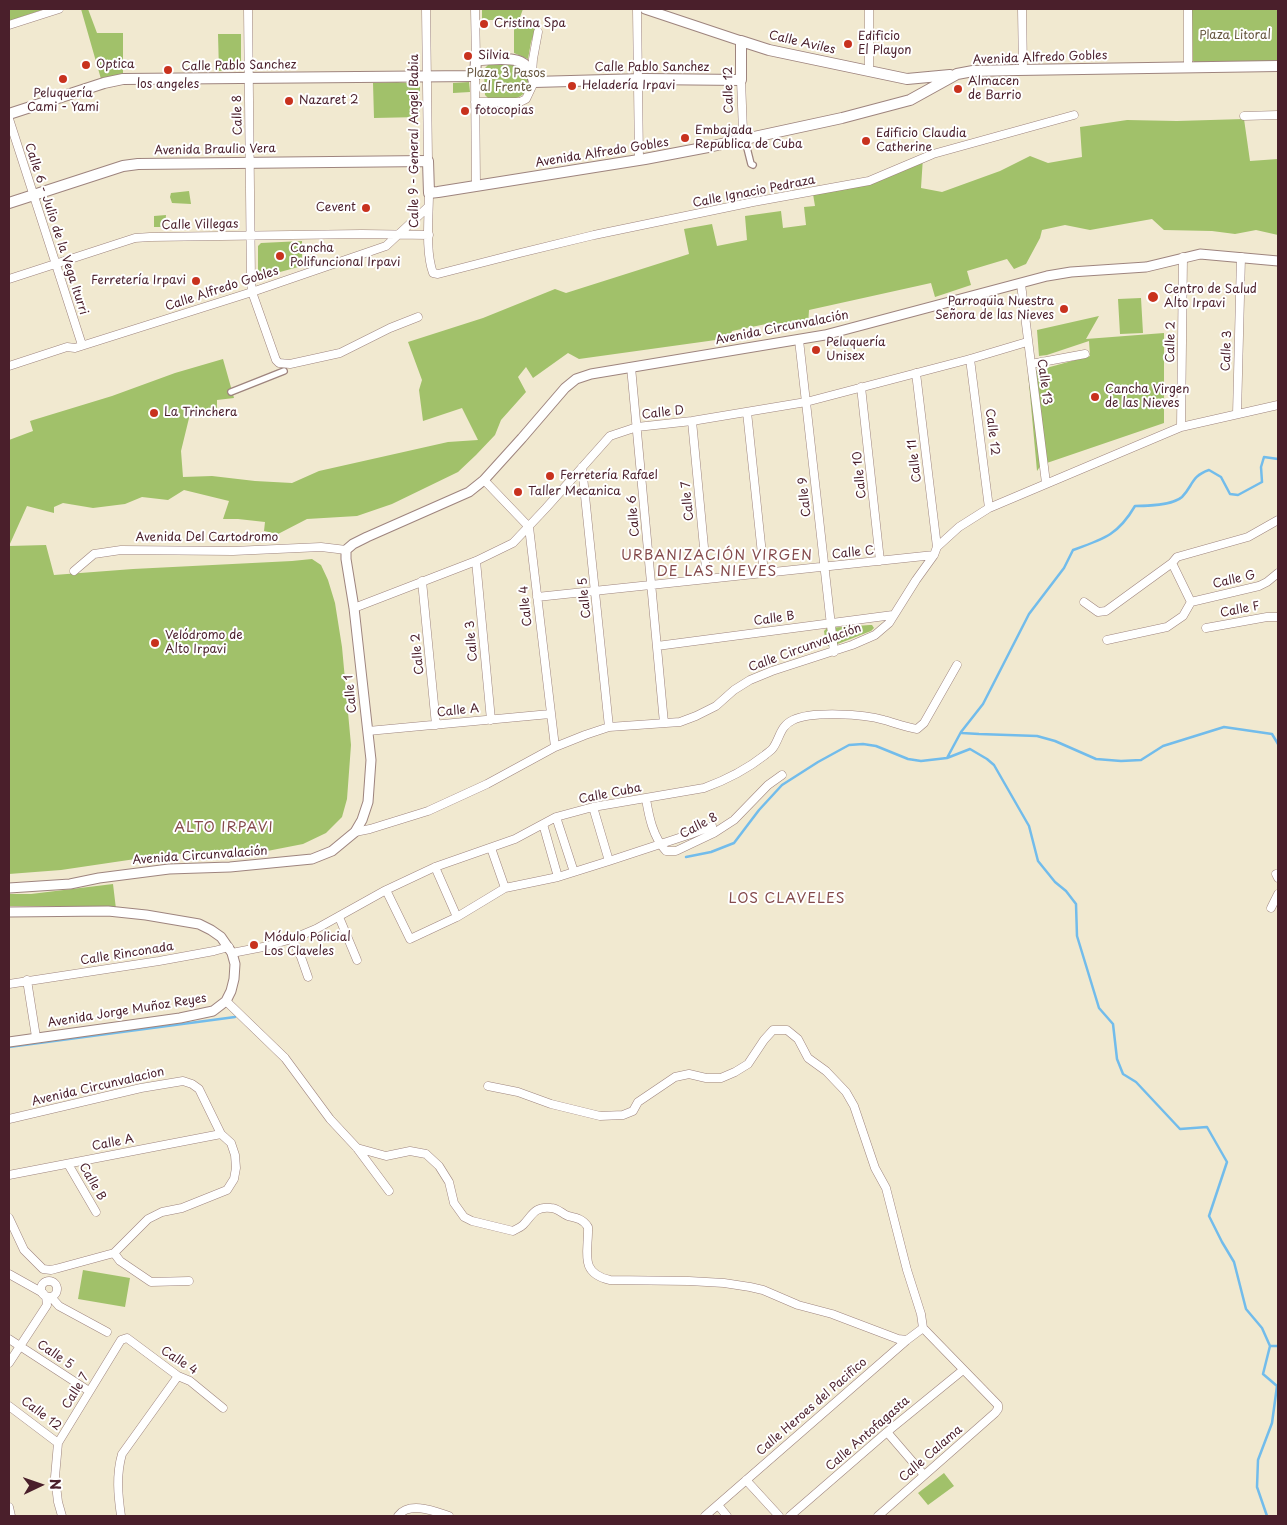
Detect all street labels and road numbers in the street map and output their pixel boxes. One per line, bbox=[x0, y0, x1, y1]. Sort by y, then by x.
street label: Calle Aviles bbox=[767, 28, 837, 58]
street label: Avenida Alfredo Gobles bbox=[972, 48, 1108, 68]
street label: Calle 9 - General Angel Babia bbox=[408, 54, 422, 228]
street label: Calle Pablo Sanchez bbox=[181, 58, 297, 74]
street label: Calle Pablo Sanchez bbox=[595, 61, 709, 75]
street label: Calle 12 bbox=[721, 66, 737, 114]
street label: Calle 8 bbox=[230, 95, 246, 135]
street label: Avenida Alfredo Gobles bbox=[534, 135, 670, 171]
street label: Calle 6 - Julio de la Vega Iturri bbox=[21, 141, 91, 317]
street label: Avenida Braulio Vera bbox=[154, 142, 276, 158]
street label: Calle Ignacio Pedraza bbox=[692, 173, 816, 211]
street label: Calle Villegas bbox=[161, 217, 239, 233]
street label: Calle Alfredo Gobles bbox=[164, 264, 280, 314]
street label: Avenida Circunvalación bbox=[714, 308, 850, 348]
street label: Calle 2 bbox=[1163, 321, 1179, 363]
street label: Calle 3 bbox=[1219, 330, 1235, 372]
street label: Calle 13 bbox=[1034, 358, 1054, 406]
street label: Calle D bbox=[641, 403, 685, 423]
street label: Calle 12 bbox=[982, 408, 1002, 456]
street label: Calle 11 bbox=[905, 439, 925, 483]
street label: Calle 10 bbox=[850, 451, 870, 499]
street label: Calle 9 bbox=[796, 476, 814, 518]
street label: Calle 7 bbox=[679, 480, 697, 522]
street label: Calle 6 bbox=[625, 495, 643, 537]
street label: Avenida Del Cartodromo bbox=[136, 531, 278, 545]
street label: Calle C bbox=[831, 544, 875, 562]
street label: Calle G bbox=[1211, 568, 1257, 592]
street label: Calle 5 bbox=[576, 577, 594, 619]
street label: Calle 4 bbox=[517, 585, 535, 627]
street label: Calle F bbox=[1219, 599, 1261, 621]
street label: Calle B bbox=[753, 609, 795, 629]
street label: Calle 3 bbox=[463, 620, 481, 662]
street label: Calle Circunvalación bbox=[747, 621, 863, 675]
street label: Calle 2 bbox=[409, 633, 427, 675]
street label: Calle 1 bbox=[342, 674, 360, 714]
street label: Calle A bbox=[436, 702, 480, 720]
street label: Calle Cuba bbox=[578, 781, 642, 807]
street label: Calle 8 bbox=[678, 810, 720, 842]
street label: Avenida Circunvalación bbox=[132, 844, 268, 868]
street label: Calle Rinconada bbox=[79, 940, 175, 968]
street label: Avenida Jorge Muñoz Reyes bbox=[46, 991, 208, 1031]
street label: Avenida Circunvalacion bbox=[30, 1065, 166, 1109]
street label: Calle A bbox=[91, 1132, 135, 1154]
street label: Calle B bbox=[76, 1161, 108, 1203]
street label: Calle 5 bbox=[34, 1338, 76, 1372]
street label: Calle 4 bbox=[158, 1344, 200, 1378]
street label: Calle Heroes del Pacifico bbox=[754, 1355, 870, 1459]
street label: Calle 7 bbox=[60, 1370, 92, 1412]
street label: Calle 12 bbox=[18, 1394, 64, 1434]
street label: Calle Antofagasta bbox=[823, 1394, 913, 1474]
street label: Calle Calama bbox=[897, 1423, 965, 1485]

